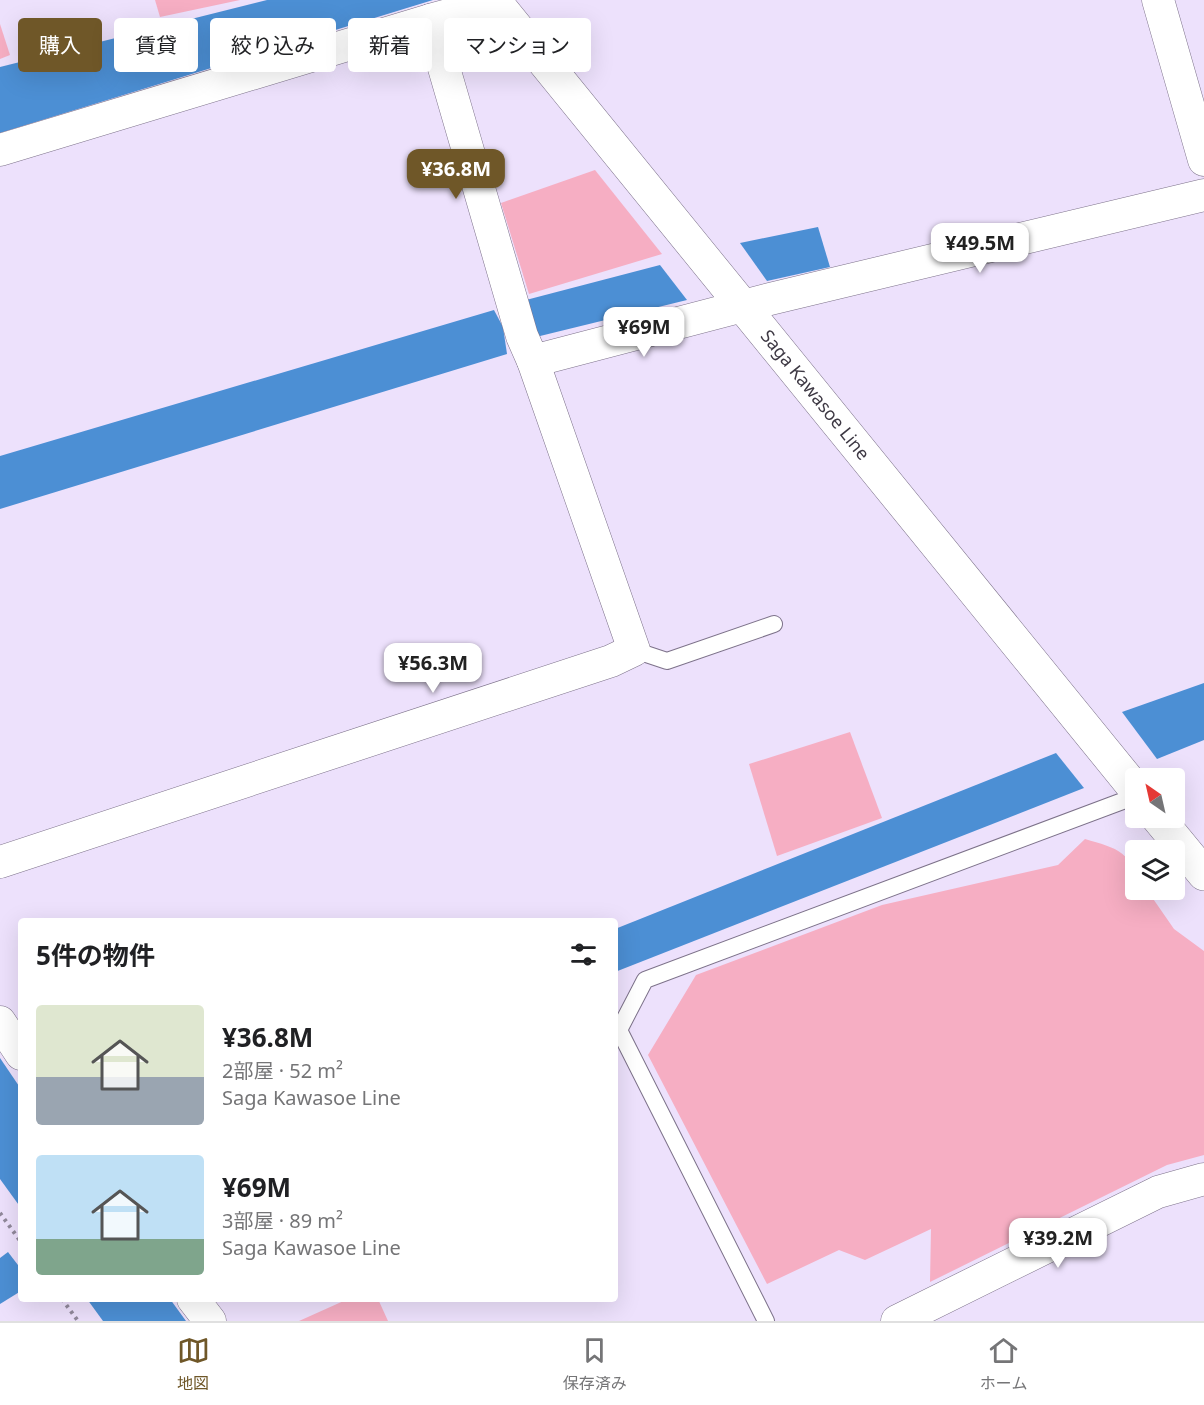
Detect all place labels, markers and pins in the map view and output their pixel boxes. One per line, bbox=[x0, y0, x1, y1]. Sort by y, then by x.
pin: ¥36.8M bbox=[407, 149, 505, 200]
pin: ¥49.5M bbox=[931, 223, 1029, 274]
pin: ¥69M bbox=[608, 307, 680, 358]
pin: ¥56.3M bbox=[384, 643, 482, 694]
pin: ¥39.2M bbox=[1009, 1218, 1107, 1269]

